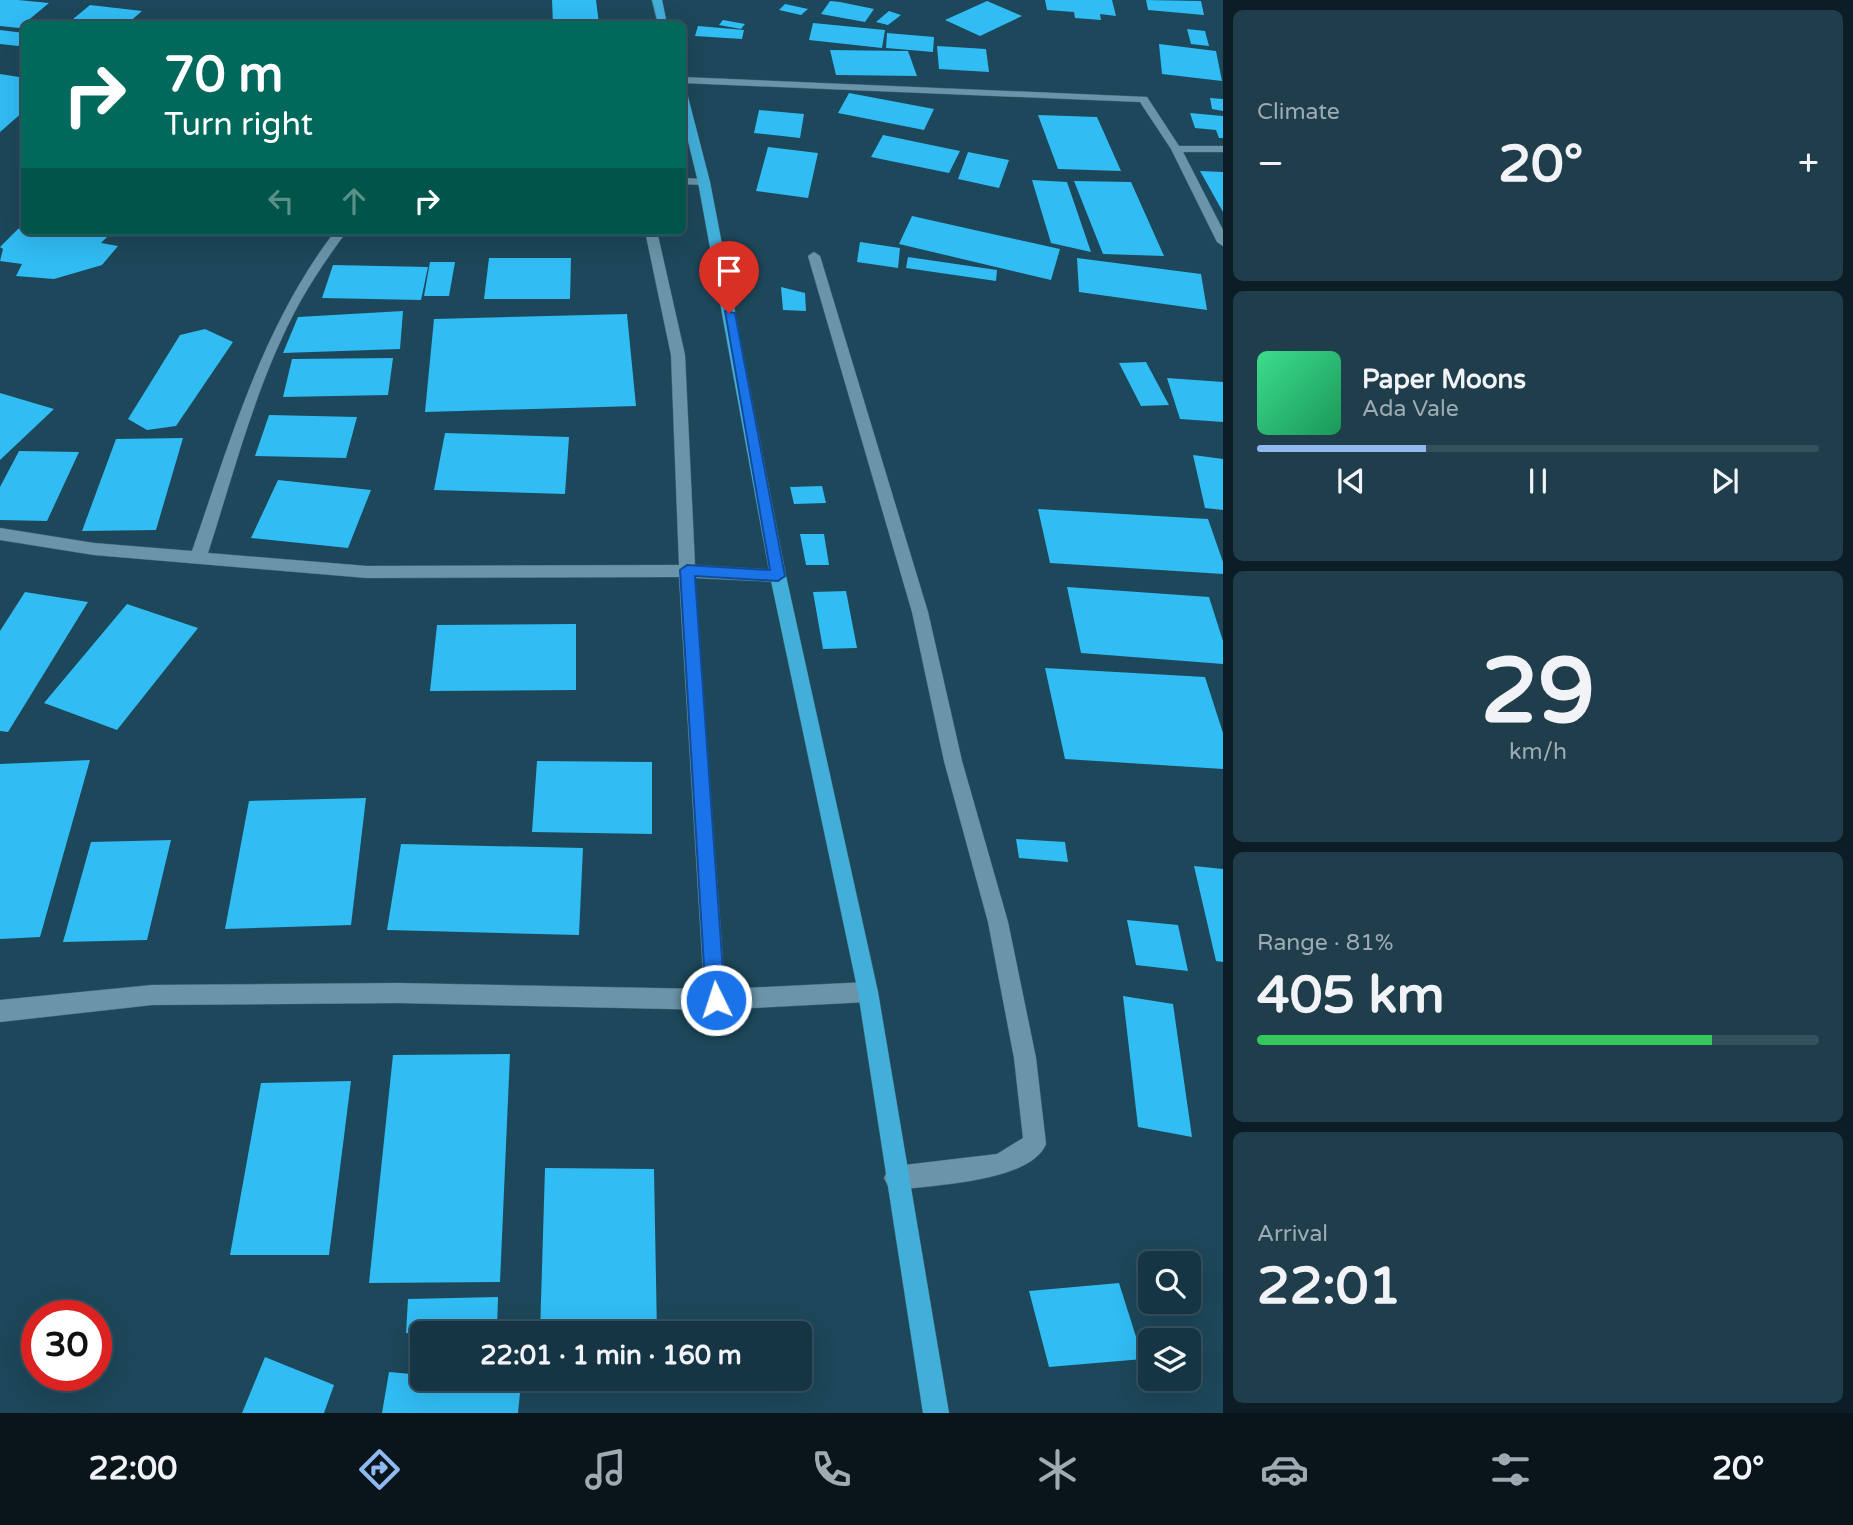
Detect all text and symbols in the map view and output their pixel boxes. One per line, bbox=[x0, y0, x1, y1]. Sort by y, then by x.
text: 70 m bbox=[164, 46, 283, 105]
icon: right bbox=[49, 49, 140, 140]
text: Climate bbox=[1257, 98, 1340, 126]
text: Turn right bbox=[164, 106, 313, 144]
text: 20° bbox=[1498, 133, 1583, 196]
text: − bbox=[1257, 141, 1284, 187]
text: + bbox=[1798, 141, 1819, 187]
icon: left bbox=[262, 182, 300, 220]
icon: ahead bbox=[335, 182, 373, 220]
icon: right bbox=[408, 182, 446, 220]
pin bbox=[699, 241, 759, 313]
icon: arrive bbox=[710, 252, 748, 290]
text: Paper Moons bbox=[1362, 364, 1526, 395]
text: Ada Vale bbox=[1362, 395, 1459, 423]
icon: previous bbox=[1332, 462, 1370, 500]
icon: pause bbox=[1519, 462, 1557, 500]
icon: next bbox=[1706, 462, 1744, 500]
text: 29 bbox=[1481, 637, 1595, 747]
text: km/h bbox=[1509, 738, 1567, 766]
text: Range · 81% bbox=[1257, 929, 1393, 957]
position arrow bbox=[679, 963, 753, 1037]
text: 405 km bbox=[1257, 964, 1445, 1027]
text: Arrival bbox=[1257, 1220, 1328, 1248]
map controls bbox=[1138, 1251, 1201, 1391]
button: search bbox=[1138, 1251, 1201, 1314]
text: 22:01 bbox=[1257, 1255, 1401, 1318]
speed limit sign: 30 bbox=[21, 1300, 112, 1391]
button: layers bbox=[1138, 1328, 1201, 1391]
text: 22:01 · 1 min · 160 m bbox=[480, 1340, 742, 1371]
icon: directions bbox=[355, 1445, 404, 1494]
icon: music bbox=[581, 1445, 630, 1494]
icon: phone bbox=[807, 1445, 856, 1494]
icon: climate bbox=[1033, 1445, 1082, 1494]
icon: car bbox=[1260, 1445, 1309, 1494]
icon: filters bbox=[1486, 1445, 1535, 1494]
text: 22:00 bbox=[89, 1450, 177, 1488]
text: 20° bbox=[1712, 1450, 1764, 1488]

